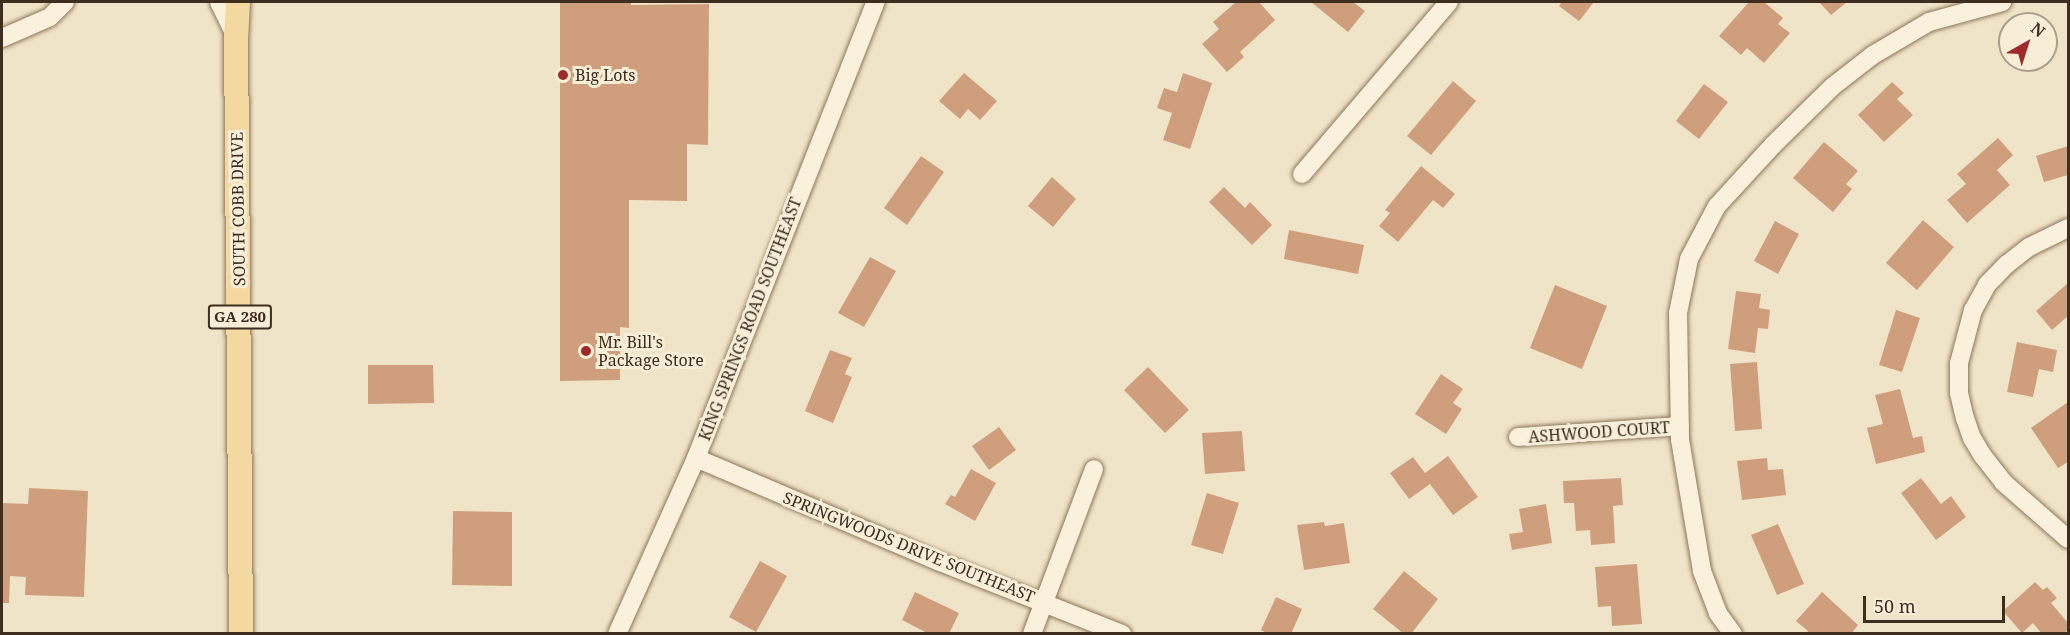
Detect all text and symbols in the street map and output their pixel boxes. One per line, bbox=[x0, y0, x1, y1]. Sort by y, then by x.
north arrow bbox=[1998, 12, 2058, 72]
text: N bbox=[2026, 17, 2050, 42]
place label: Big Lots bbox=[575, 65, 635, 85]
marker: Big Lots bbox=[556, 68, 570, 82]
street label: SOUTH COBB DRIVE bbox=[227, 132, 249, 286]
street label: KING SPRINGS ROAD SOUTHEAST bbox=[695, 195, 805, 443]
road number: GA 280 bbox=[207, 305, 273, 329]
place label: Mr. Bill's Package Store bbox=[598, 332, 704, 370]
marker: Mr. Bill's Package Store bbox=[579, 344, 593, 358]
street label: ASHWOOD COURT bbox=[1528, 417, 1670, 447]
street label: SPRINGWOODS DRIVE SOUTHEAST bbox=[780, 488, 1038, 606]
scale bar bbox=[1866, 584, 2008, 622]
text: 50 m bbox=[1874, 594, 1916, 618]

